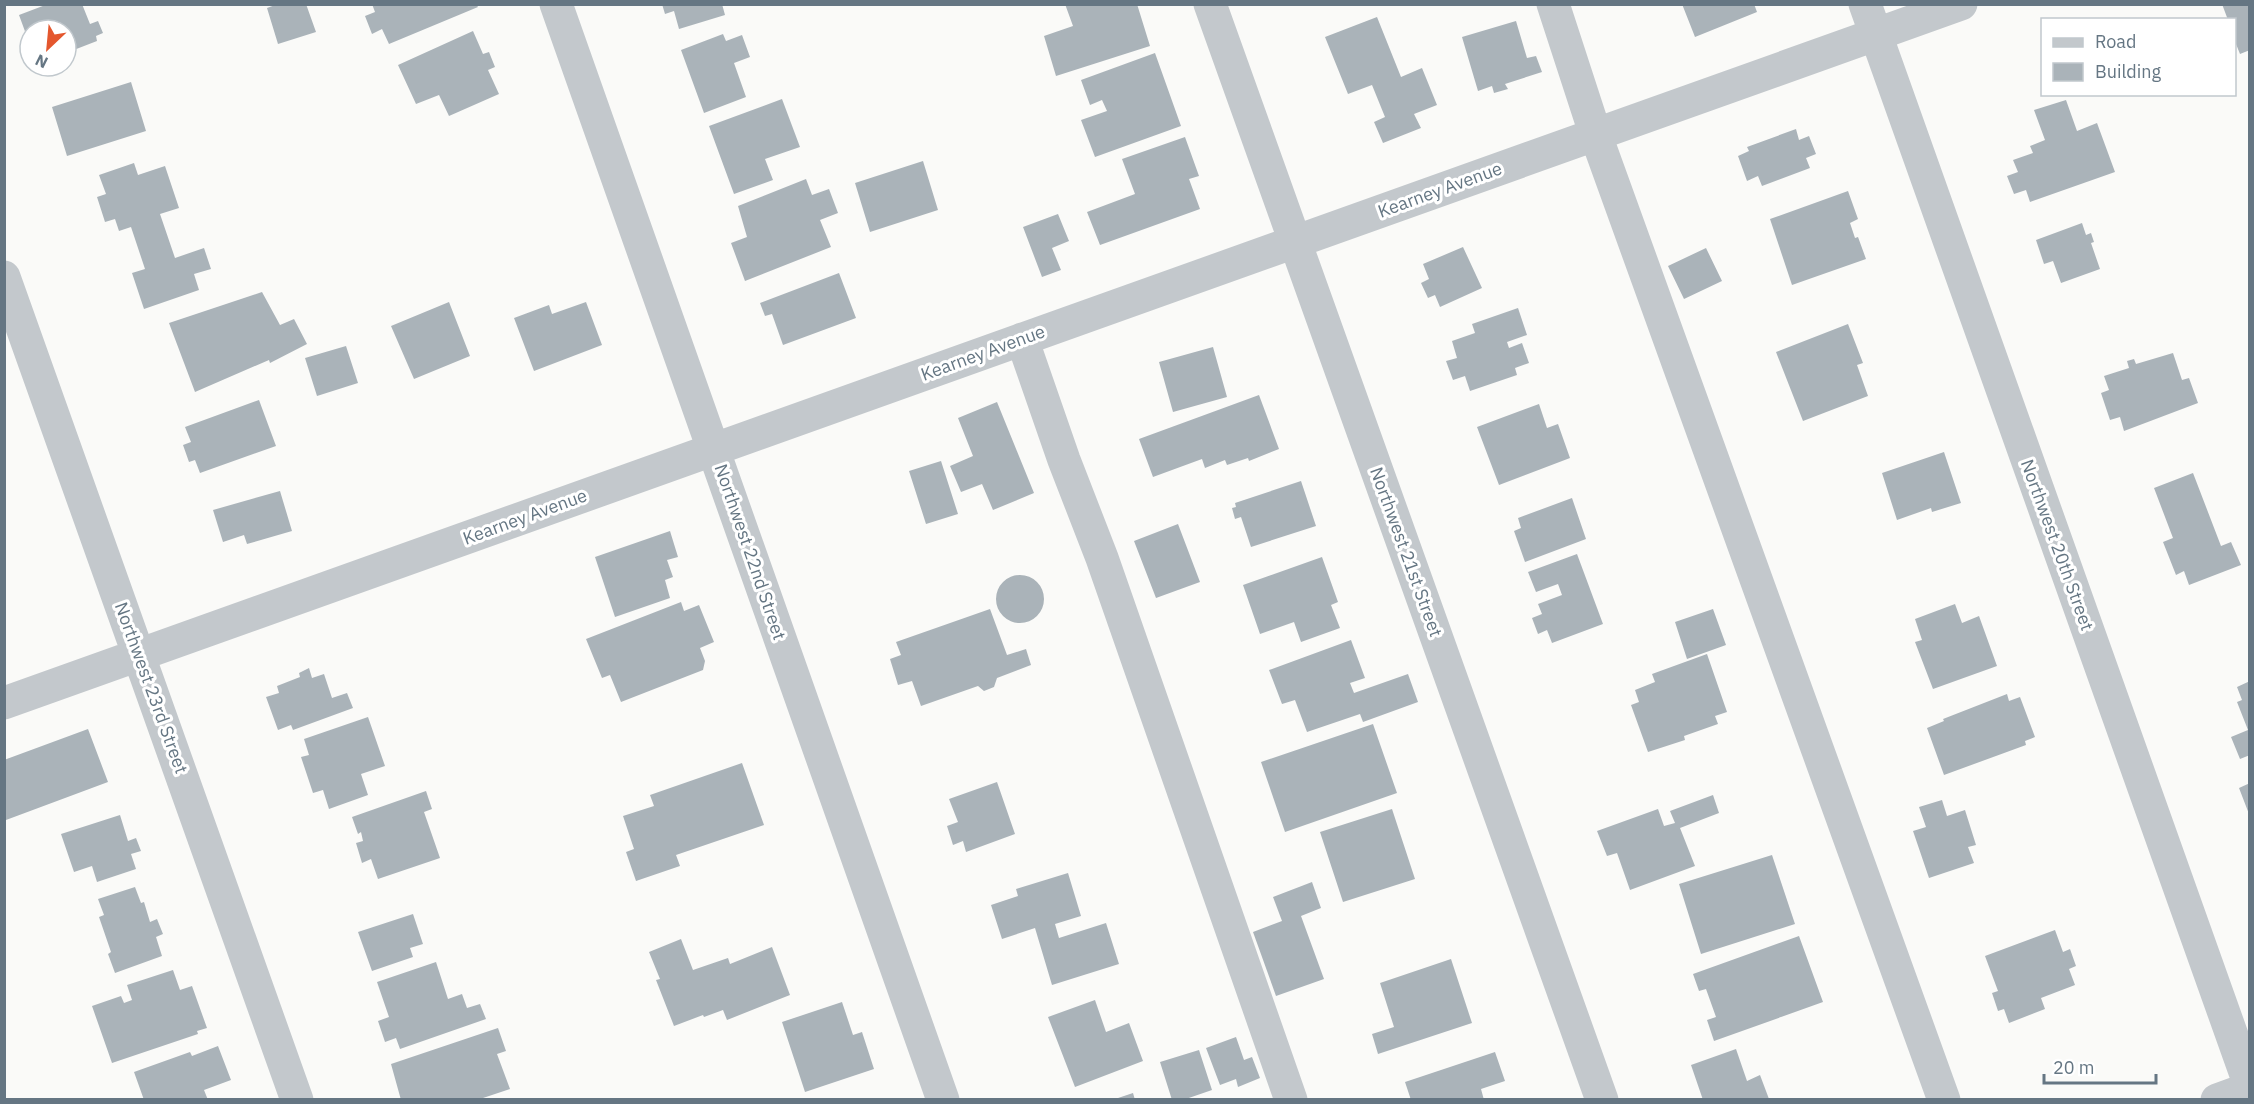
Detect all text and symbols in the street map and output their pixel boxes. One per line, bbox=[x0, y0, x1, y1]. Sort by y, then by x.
north arrow bbox=[18, 18, 78, 78]
legend bbox=[2041, 18, 2236, 96]
text: Road bbox=[2095, 30, 2136, 53]
text: N bbox=[32, 50, 51, 73]
text: Building bbox=[2095, 60, 2162, 83]
street label: Kearney Avenue bbox=[1375, 156, 1505, 223]
street label: Kearney Avenue bbox=[918, 319, 1048, 386]
street label: Northwest 20th Street bbox=[2016, 456, 2099, 634]
street label: Northwest 22nd Street bbox=[710, 461, 791, 643]
street label: Northwest 21st Street bbox=[1365, 464, 1448, 640]
street label: Kearney Avenue bbox=[460, 483, 590, 550]
street label: Northwest 23rd Street bbox=[110, 599, 193, 777]
scale bar bbox=[2044, 1047, 2156, 1085]
text: 20 m bbox=[2053, 1056, 2095, 1079]

